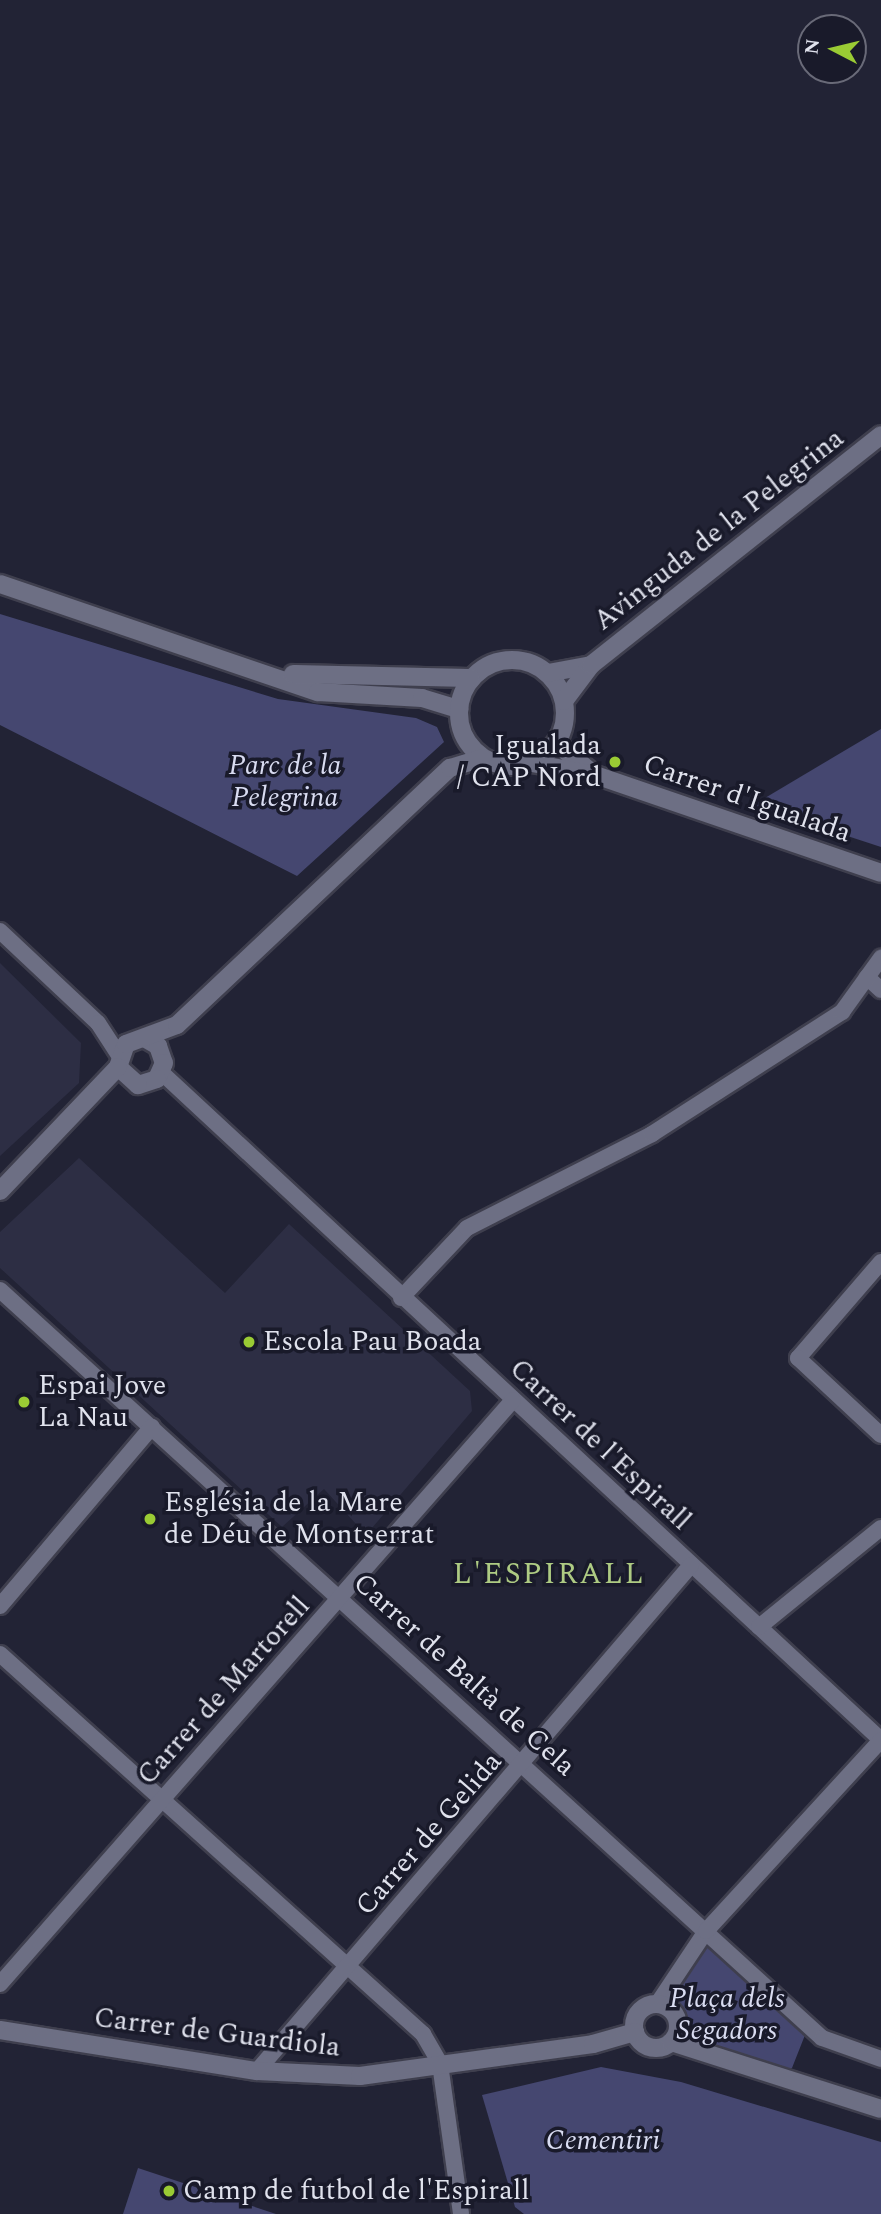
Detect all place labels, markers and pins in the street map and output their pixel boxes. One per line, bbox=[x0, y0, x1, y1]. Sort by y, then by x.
place label: Igualada / CAP Nord bbox=[457, 729, 601, 795]
marker: Igualada / CAP Nord bbox=[607, 754, 623, 770]
place label: Escola Pau Boada bbox=[263, 1325, 482, 1359]
marker: Escola Pau Boada bbox=[241, 1334, 257, 1350]
place label: Espai Jove La Nau bbox=[38, 1369, 166, 1435]
marker: Espai Jove La Nau bbox=[16, 1394, 32, 1410]
place label: Església de la Mare de Déu de Montserrat bbox=[164, 1486, 434, 1552]
marker: Església de la Mare de Déu de Montserrat bbox=[142, 1511, 158, 1527]
place label: Camp de futbol de l'Espirall bbox=[183, 2174, 529, 2208]
marker: Camp de futbol de l'Espirall bbox=[161, 2183, 177, 2199]

